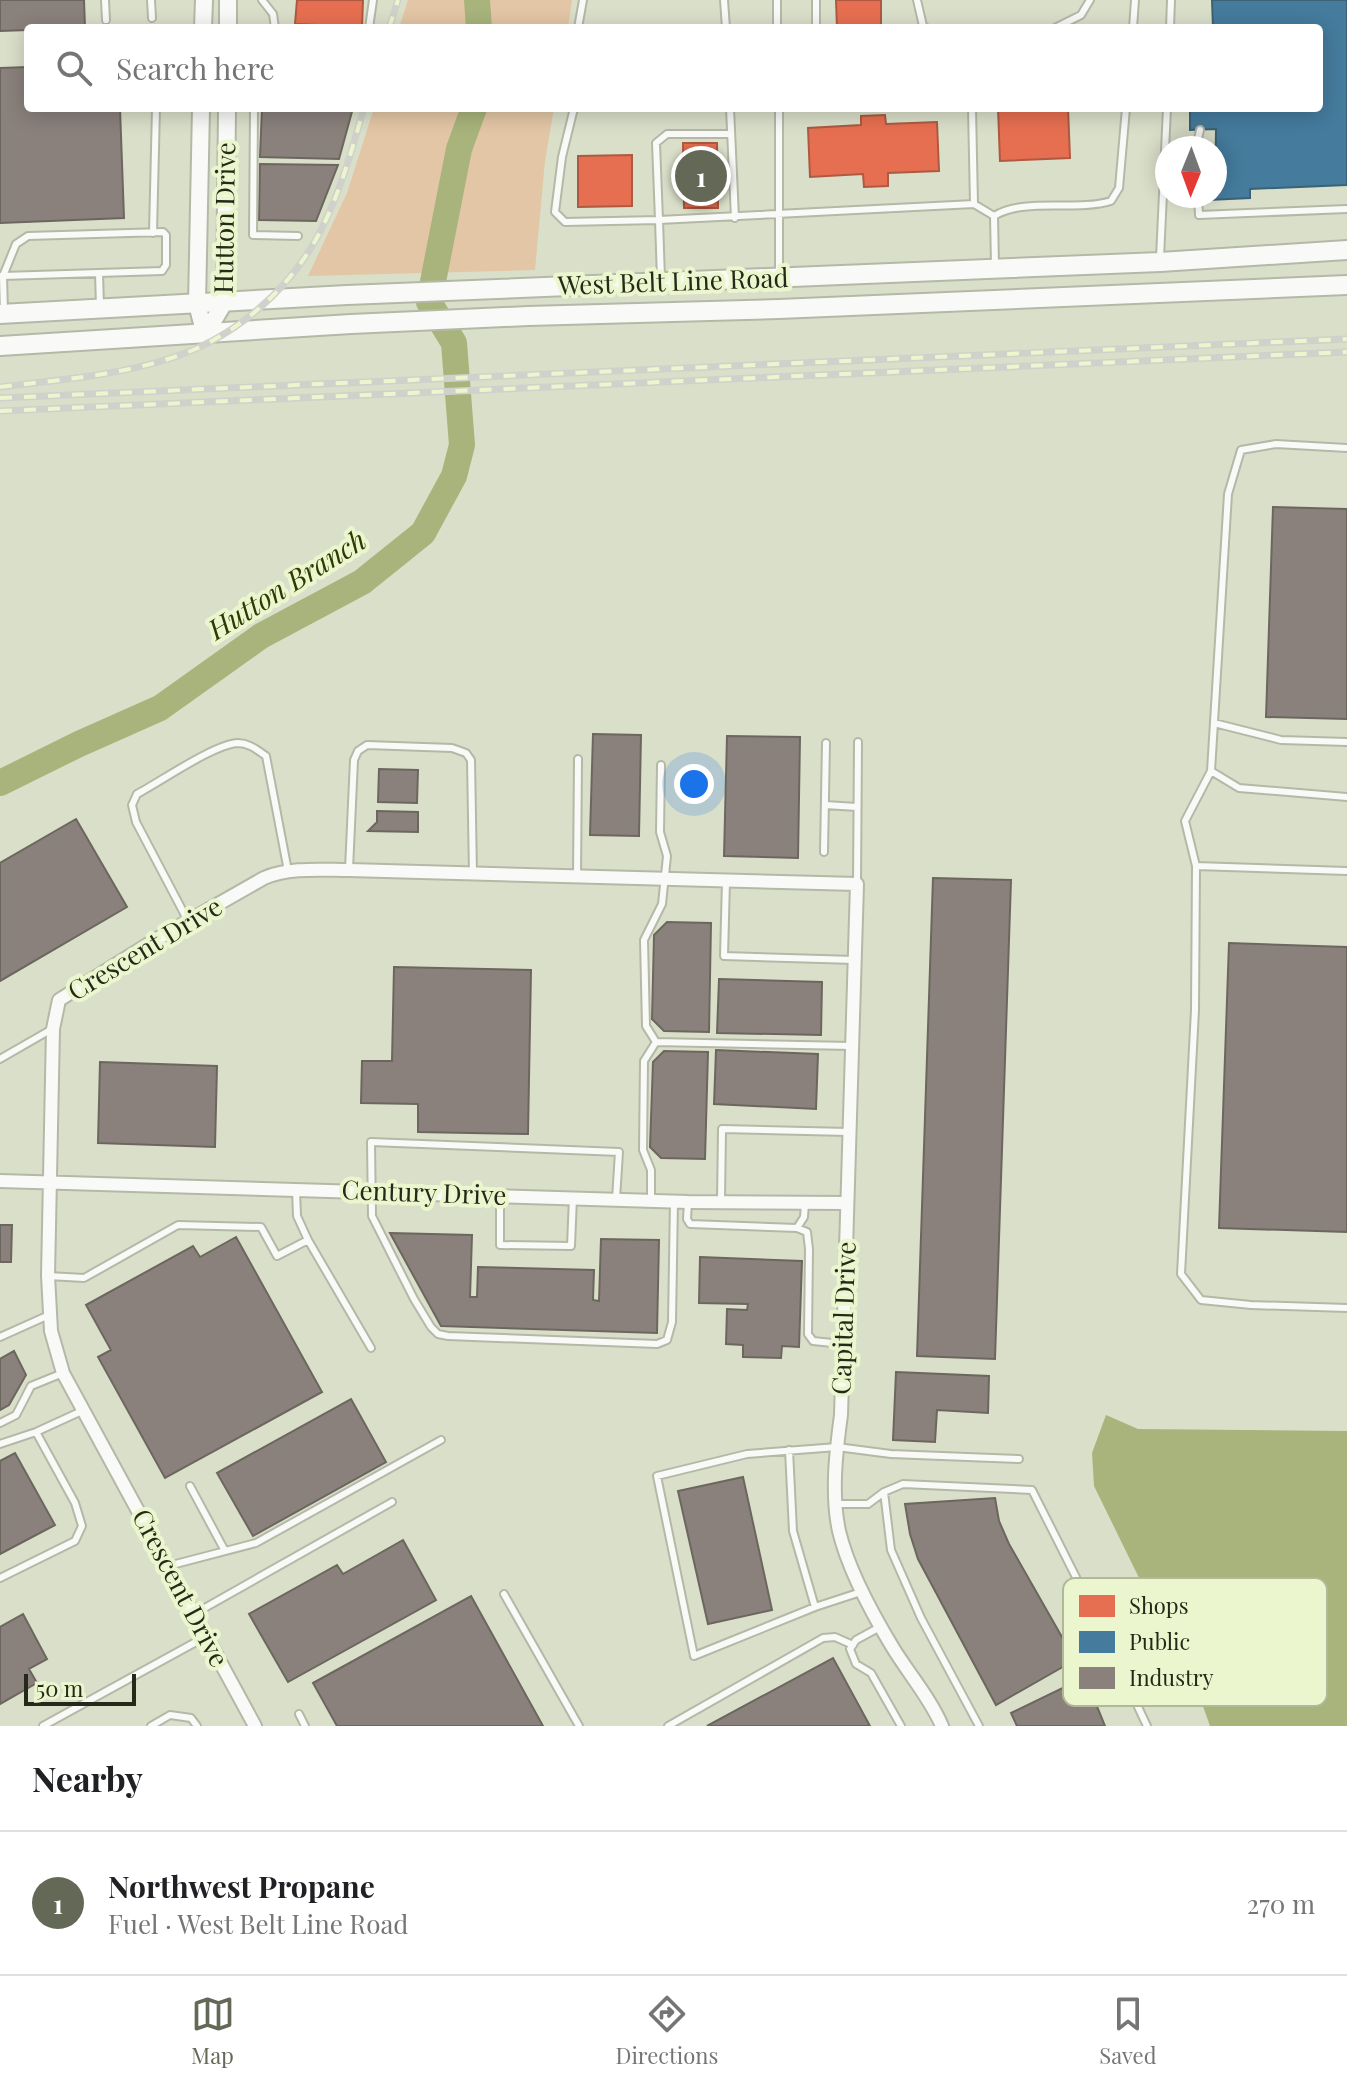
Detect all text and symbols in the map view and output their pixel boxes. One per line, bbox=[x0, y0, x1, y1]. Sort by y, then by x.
search box bbox=[24, 24, 1323, 112]
icon: search bbox=[52, 46, 96, 90]
text: Search here bbox=[116, 48, 275, 88]
north arrow bbox=[1155, 136, 1227, 208]
street label: Hutton Drive bbox=[205, 142, 242, 294]
pin: 1 bbox=[675, 146, 727, 206]
street label: West Belt Line Road bbox=[556, 259, 789, 302]
water label: Hutton Branch bbox=[199, 520, 372, 648]
your location bbox=[674, 764, 714, 804]
street label: Crescent Drive bbox=[61, 888, 228, 1007]
street label: Century Drive bbox=[341, 1171, 507, 1212]
street label: Capital Drive bbox=[822, 1241, 863, 1395]
street label: Crescent Drive bbox=[125, 1502, 238, 1672]
legend bbox=[1063, 1578, 1327, 1706]
text: Shops bbox=[1129, 1590, 1189, 1620]
text: Public bbox=[1129, 1626, 1190, 1656]
text: Industry bbox=[1129, 1662, 1214, 1692]
scale bar bbox=[24, 1670, 136, 1706]
text: 50 m bbox=[36, 1673, 83, 1703]
text: Nearby bbox=[32, 1755, 143, 1801]
text: Northwest Propane bbox=[108, 1866, 375, 1906]
text: 1 bbox=[53, 1886, 63, 1921]
text: 270 m bbox=[1247, 1886, 1315, 1921]
text: Fuel · West Belt Line Road bbox=[108, 1906, 408, 1941]
tab: Map bbox=[191, 1992, 235, 2070]
tab: Directions bbox=[616, 1992, 718, 2070]
tab: Saved bbox=[1099, 1992, 1157, 2070]

